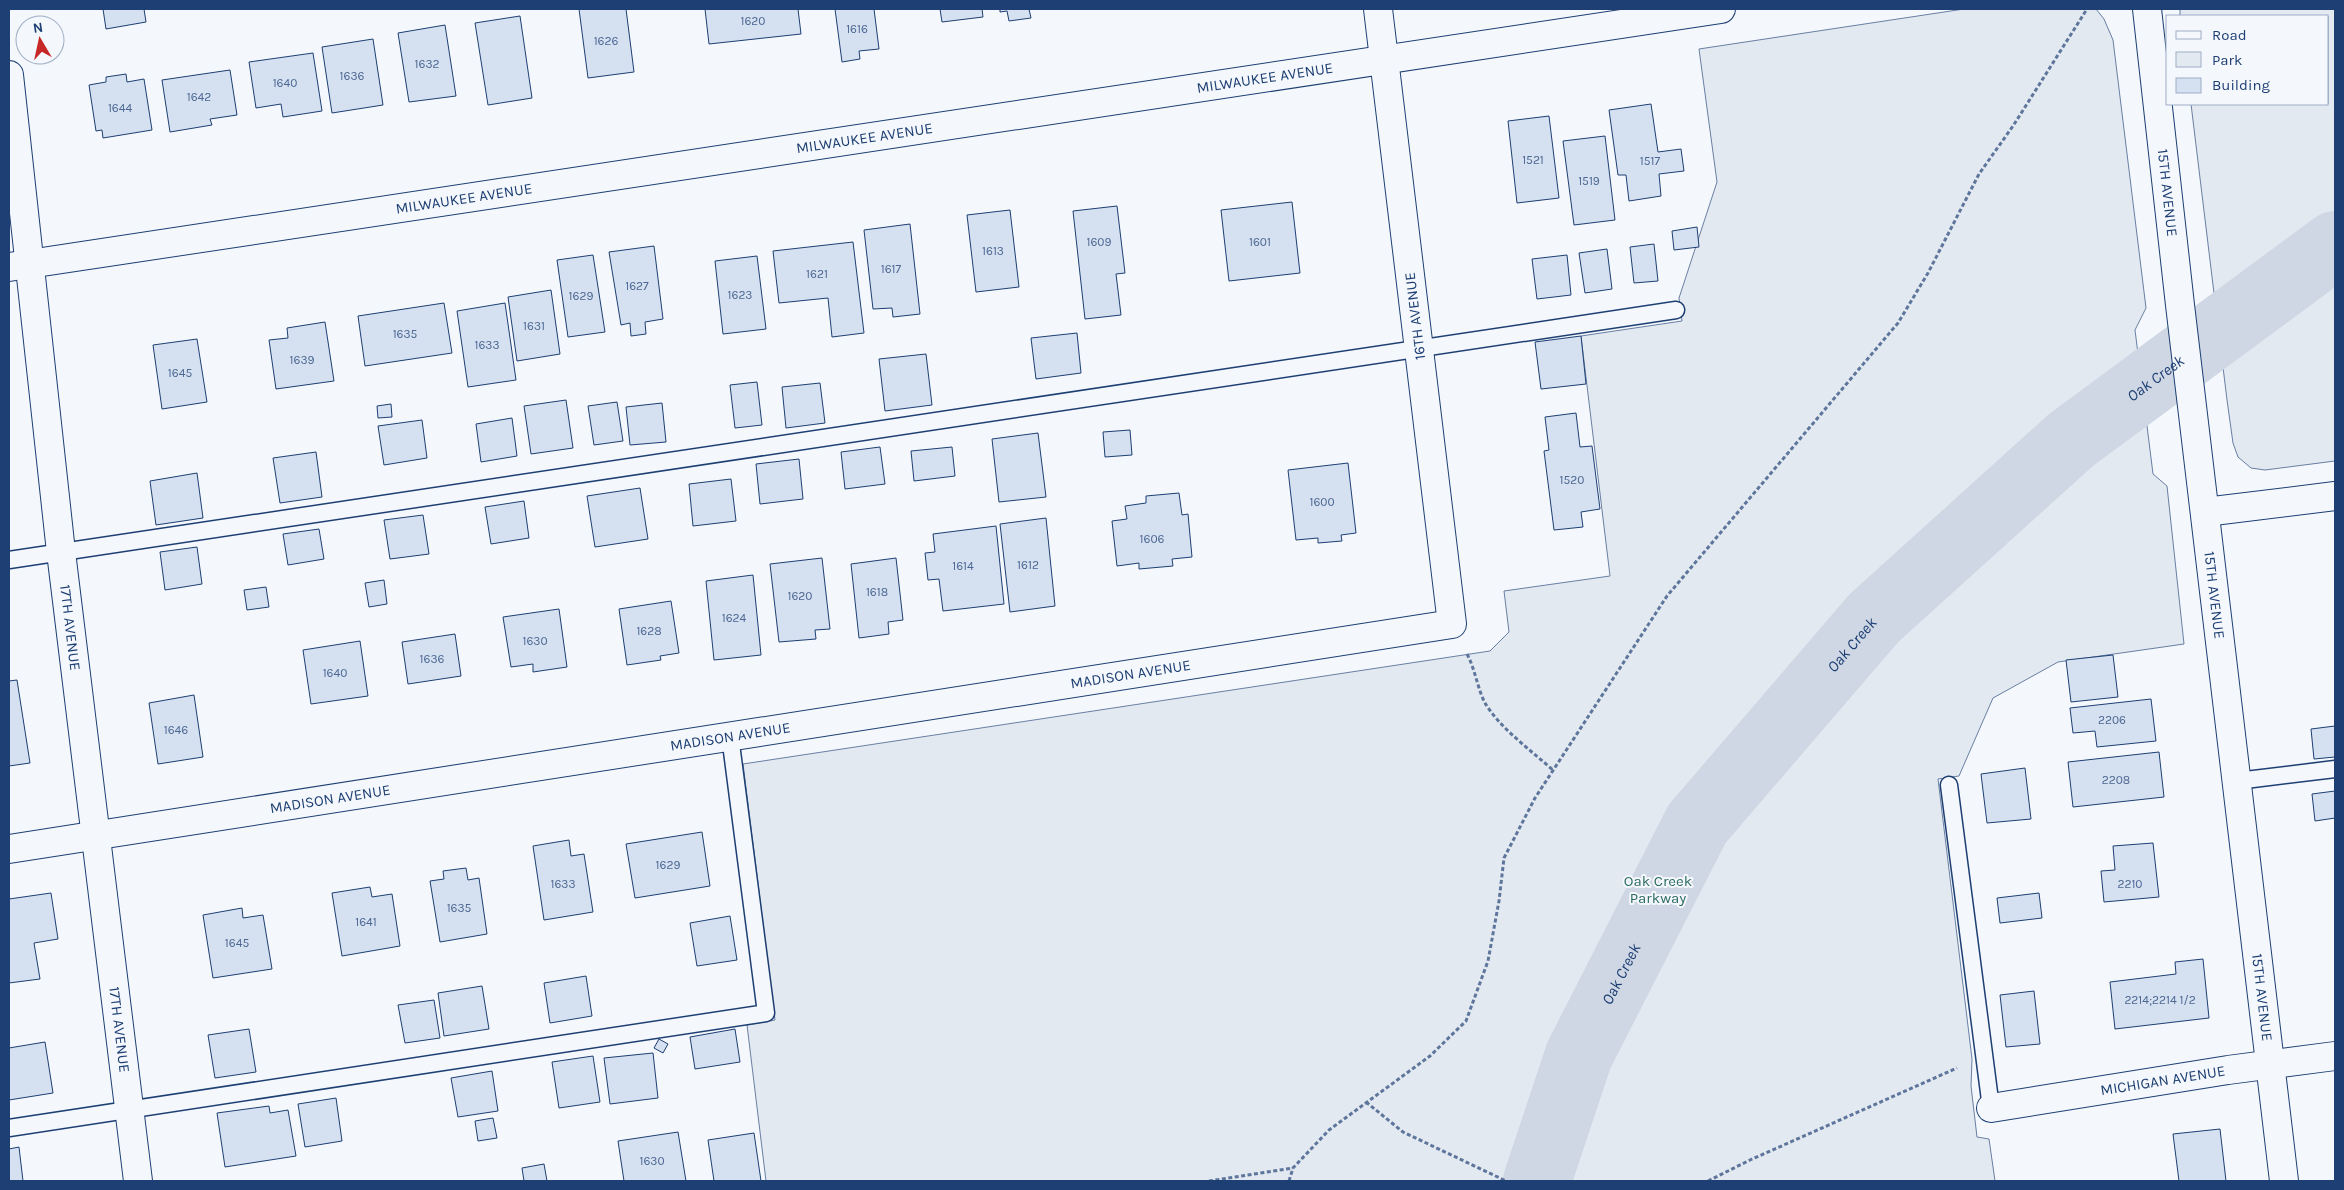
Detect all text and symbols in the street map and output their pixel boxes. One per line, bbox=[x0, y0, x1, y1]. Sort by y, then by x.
house number: 1620 bbox=[741, 14, 765, 28]
north arrow bbox=[15, 15, 65, 65]
legend bbox=[2166, 15, 2329, 105]
text: N bbox=[32, 18, 44, 37]
house number: 1616 bbox=[846, 22, 868, 36]
text: Road bbox=[2212, 26, 2247, 44]
house number: 1626 bbox=[594, 34, 618, 48]
text: Park bbox=[2212, 51, 2242, 69]
house number: 1632 bbox=[415, 57, 439, 71]
street label: MILWAUKEE AVENUE bbox=[1195, 59, 1334, 97]
house number: 1636 bbox=[340, 69, 365, 83]
house number: 1640 bbox=[273, 76, 297, 90]
text: Building bbox=[2212, 76, 2270, 94]
house number: 1642 bbox=[187, 90, 211, 104]
house number: 1644 bbox=[108, 101, 132, 115]
street label: MILWAUKEE AVENUE bbox=[795, 119, 934, 157]
street label: 15TH AVENUE bbox=[2154, 148, 2181, 238]
house number: 1521 bbox=[1522, 153, 1544, 167]
house number: 1517 bbox=[1640, 154, 1661, 168]
house number: 1519 bbox=[1578, 174, 1600, 188]
street label: MILWAUKEE AVENUE bbox=[394, 179, 533, 218]
house number: 1609 bbox=[1087, 235, 1111, 249]
house number: 1601 bbox=[1249, 235, 1271, 249]
house number: 1613 bbox=[982, 244, 1004, 258]
house number: 1617 bbox=[881, 262, 902, 276]
house number: 1621 bbox=[806, 267, 828, 281]
street label: 16TH AVENUE bbox=[1401, 271, 1429, 361]
house number: 1627 bbox=[625, 279, 649, 293]
house number: 1623 bbox=[728, 288, 752, 302]
house number: 1629 bbox=[569, 289, 593, 303]
house number: 1631 bbox=[523, 319, 545, 333]
house number: 1635 bbox=[393, 327, 418, 341]
house number: 1633 bbox=[474, 338, 500, 352]
water label: Oak Creek bbox=[2123, 350, 2188, 406]
house number: 1639 bbox=[290, 353, 314, 367]
house number: 1645 bbox=[168, 366, 192, 380]
house number: 1520 bbox=[1560, 473, 1584, 487]
house number: 1600 bbox=[1309, 495, 1335, 509]
house number: 1606 bbox=[1140, 532, 1165, 546]
street label: 15TH AVENUE bbox=[2200, 550, 2229, 640]
house number: 1612 bbox=[1017, 558, 1039, 572]
house number: 1614 bbox=[952, 559, 974, 573]
street label: 17TH AVENUE bbox=[56, 583, 84, 672]
house number: 1618 bbox=[866, 585, 888, 599]
house number: 1620 bbox=[788, 589, 812, 603]
house number: 1624 bbox=[722, 611, 747, 625]
water label: Oak Creek bbox=[1823, 613, 1881, 676]
house number: 1628 bbox=[636, 624, 662, 638]
house number: 1630 bbox=[522, 634, 548, 648]
house number: 1636 bbox=[420, 652, 445, 666]
street label: MADISON AVENUE bbox=[1069, 656, 1192, 692]
house number: 1640 bbox=[323, 666, 347, 680]
house number: 2206 bbox=[2098, 713, 2126, 727]
street label: MADISON AVENUE bbox=[669, 718, 792, 755]
house number: 1646 bbox=[164, 723, 188, 737]
house number: 2208 bbox=[2102, 773, 2130, 787]
street label: MADISON AVENUE bbox=[269, 781, 392, 817]
house number: 1629 bbox=[656, 858, 680, 872]
park label: Oak Creek Parkway bbox=[1624, 872, 1692, 907]
house number: 1633 bbox=[550, 877, 576, 891]
house number: 2210 bbox=[2118, 877, 2143, 891]
house number: 1635 bbox=[447, 901, 472, 915]
house number: 1641 bbox=[355, 915, 377, 929]
house number: 1645 bbox=[225, 936, 249, 950]
water label: Oak Creek bbox=[1597, 939, 1645, 1008]
street label: 15TH AVENUE bbox=[2248, 952, 2276, 1042]
street label: 17TH AVENUE bbox=[105, 985, 134, 1074]
house number: 2214;2214 1/2 bbox=[2124, 993, 2196, 1007]
street label: MICHIGAN AVENUE bbox=[2099, 1062, 2226, 1099]
house number: 1630 bbox=[639, 1154, 665, 1168]

